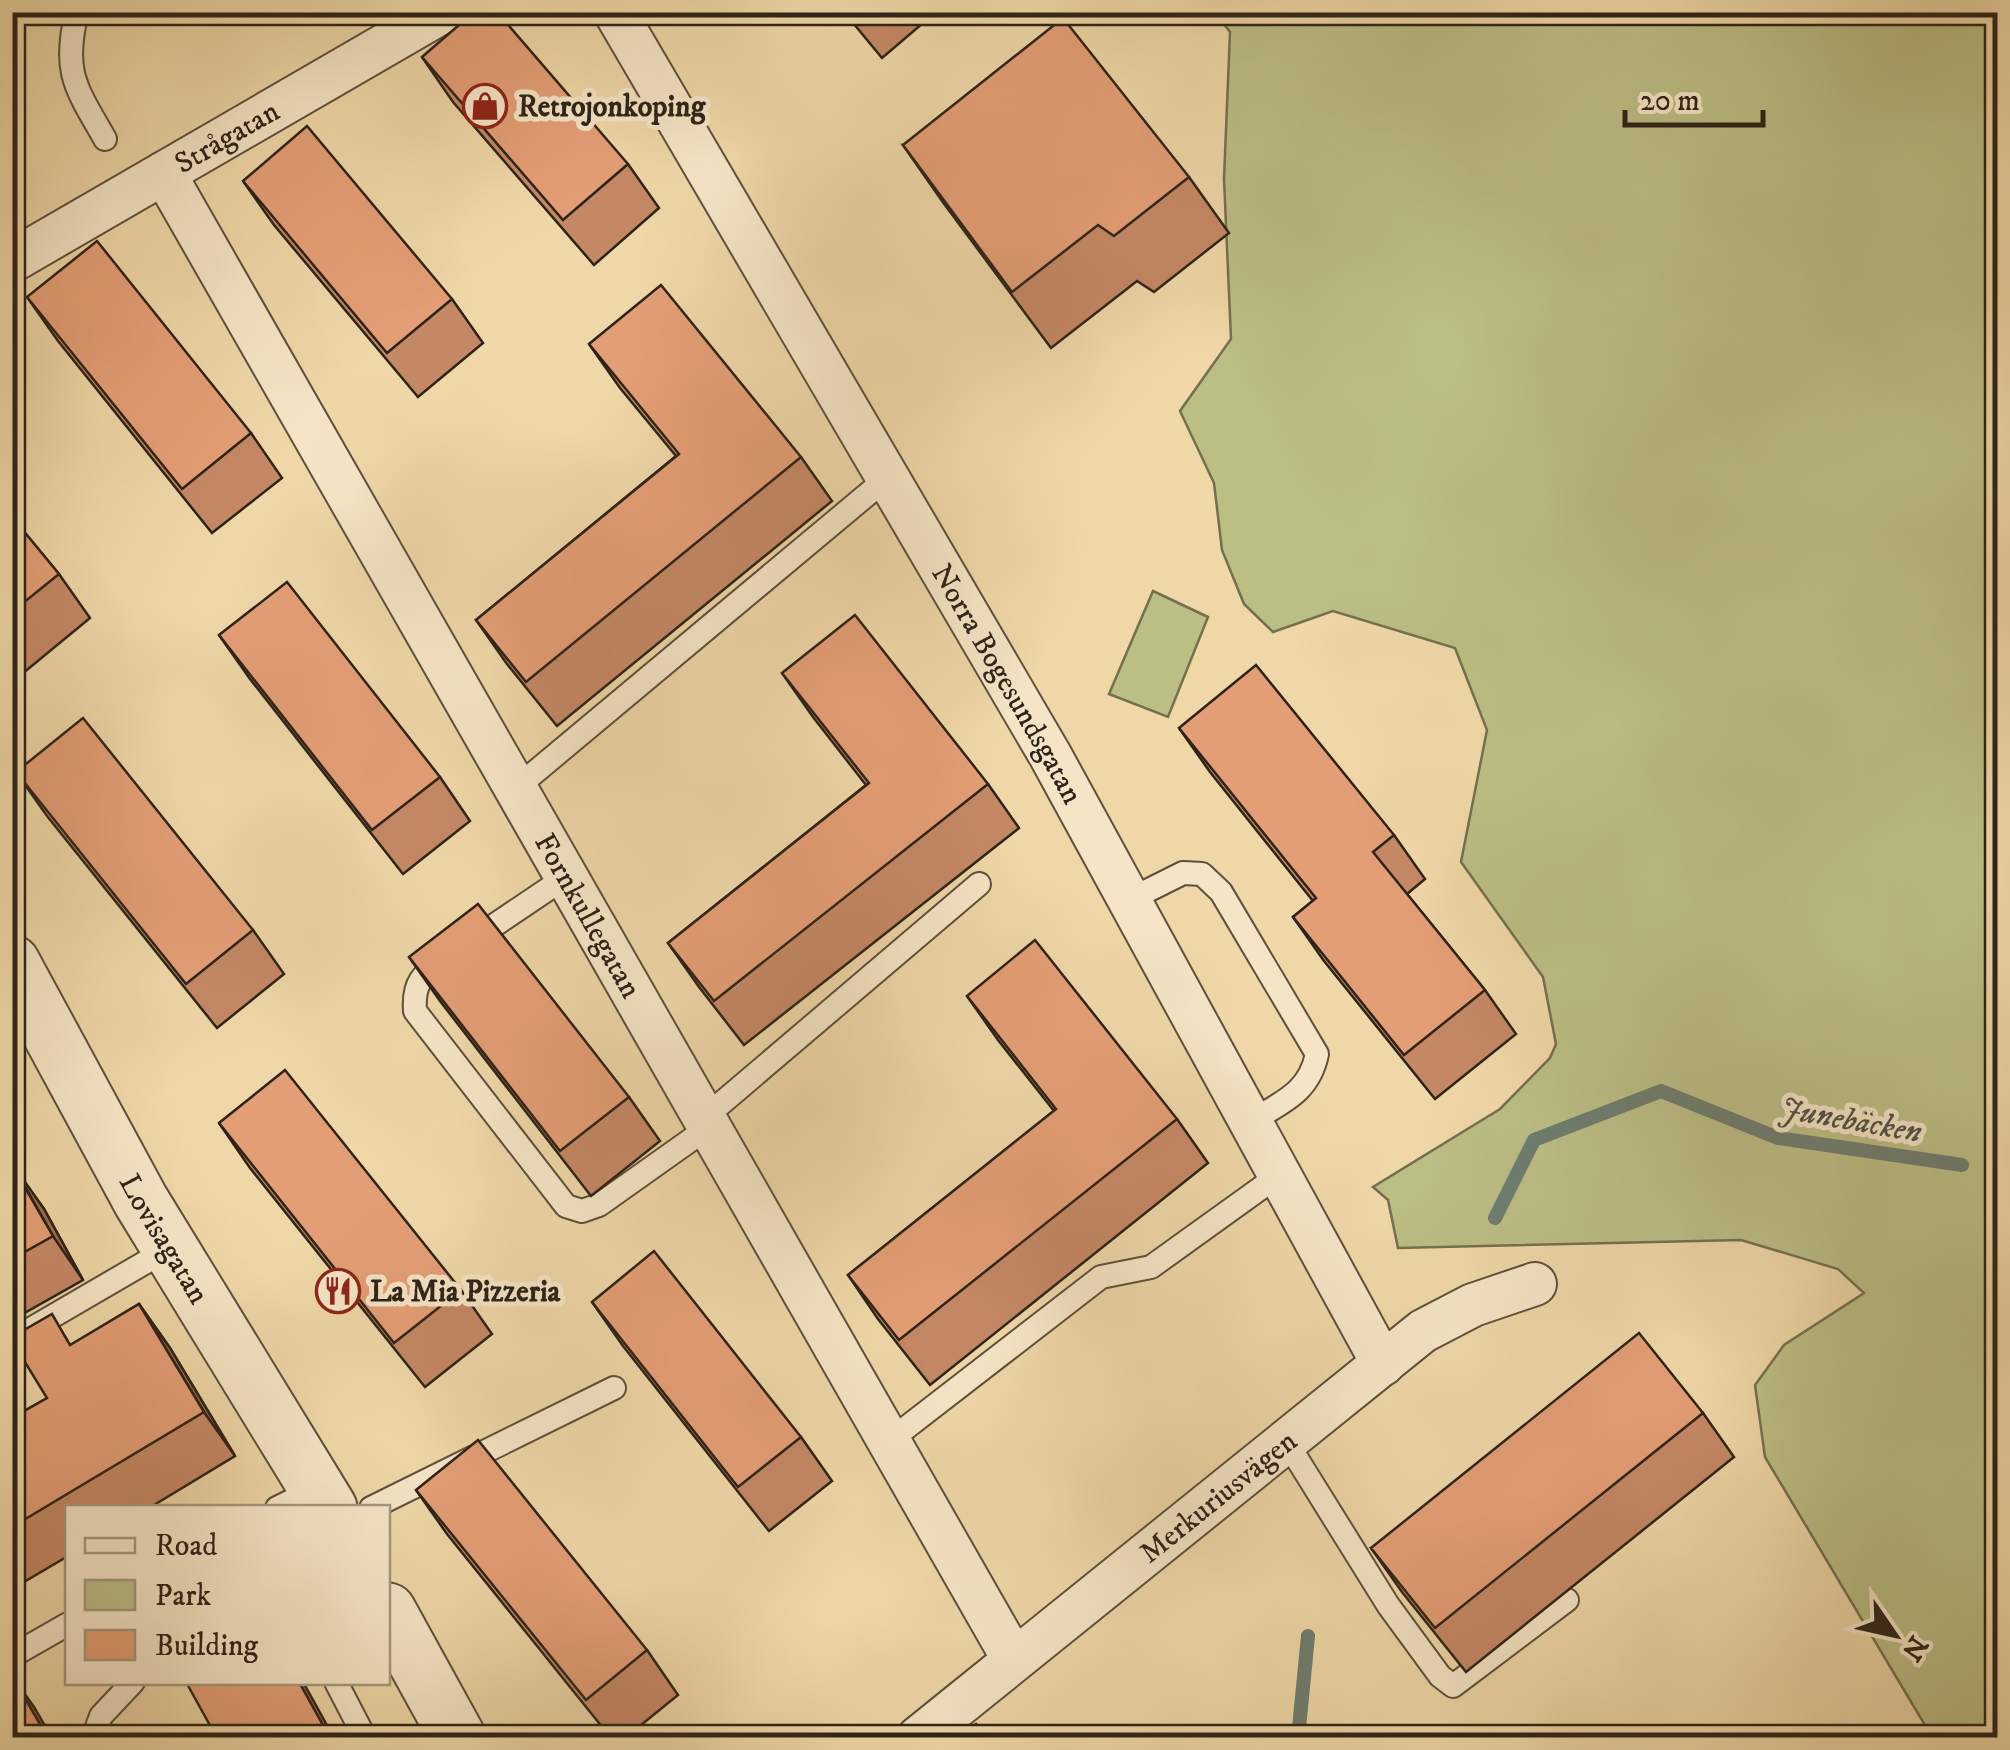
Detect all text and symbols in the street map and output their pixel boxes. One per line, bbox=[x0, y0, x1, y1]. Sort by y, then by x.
scale bar bbox=[1625, 65, 1762, 127]
shop icon: Retrojonkoping bbox=[462, 83, 508, 129]
text: 20 m bbox=[1640, 83, 1700, 120]
place label: Retrojonkoping bbox=[518, 89, 707, 126]
street label: Strågatan bbox=[168, 93, 287, 183]
street label: Norra Bogesundsgatan bbox=[922, 558, 1090, 811]
street label: Fornkullegatan bbox=[525, 827, 649, 1005]
water label: Junebäcken bbox=[1777, 1089, 1925, 1153]
street label: Lovisagatan bbox=[110, 1168, 217, 1311]
restaurant icon: La Mia Pizzeria bbox=[315, 1268, 361, 1314]
place label: La Mia Pizzeria bbox=[370, 1274, 562, 1311]
street label: Merkuriusvägen bbox=[1132, 1423, 1305, 1572]
legend bbox=[65, 1505, 390, 1685]
text: Road bbox=[155, 1528, 217, 1565]
text: Park bbox=[155, 1578, 211, 1615]
north arrow bbox=[1845, 1585, 1945, 1685]
text: Building bbox=[155, 1628, 259, 1665]
text: N bbox=[1894, 1629, 1935, 1667]

